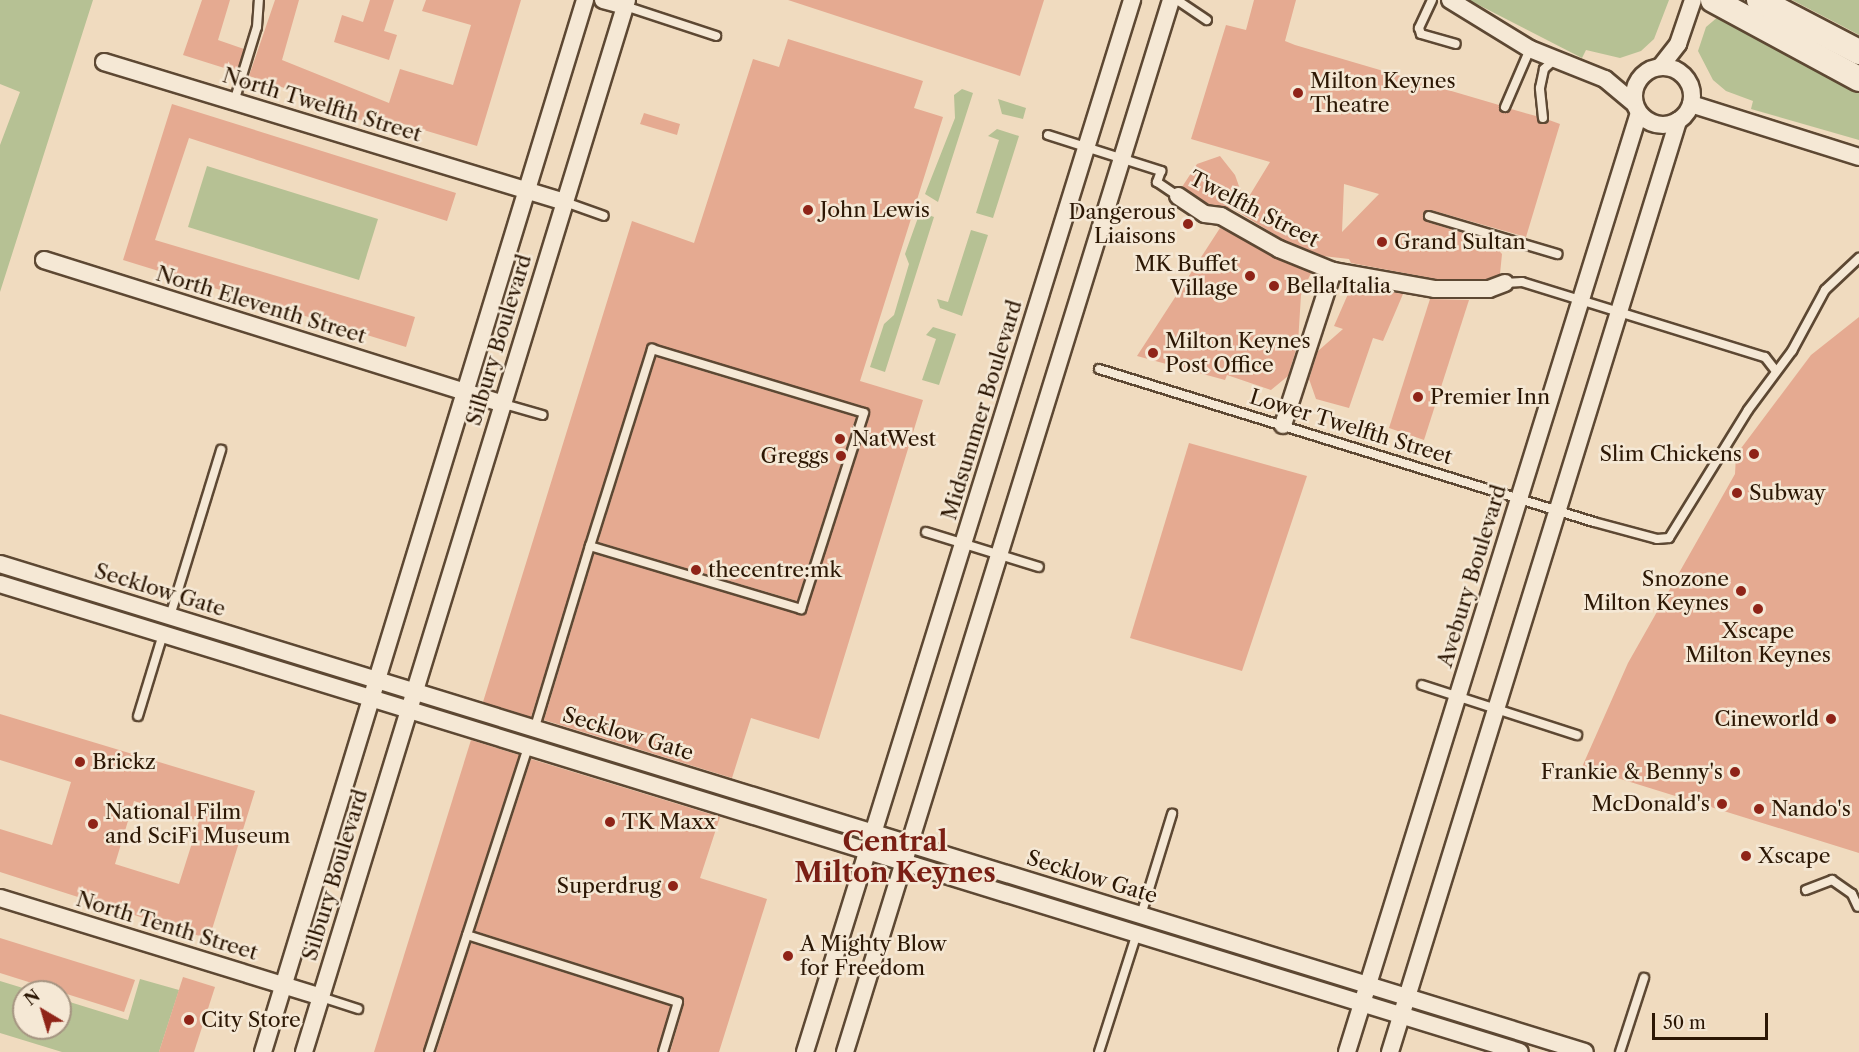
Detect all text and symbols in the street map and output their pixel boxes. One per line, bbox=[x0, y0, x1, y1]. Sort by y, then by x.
street label: North Twelfth Street bbox=[219, 63, 425, 147]
place label: Milton Keynes Theatre bbox=[1310, 68, 1456, 118]
marker: Milton Keynes Theatre bbox=[1291, 86, 1305, 100]
street label: Twelfth Street bbox=[1185, 165, 1323, 253]
place label: John Lewis bbox=[820, 197, 930, 223]
place label: Dangerous Liaisons bbox=[1068, 199, 1176, 249]
marker: John Lewis bbox=[801, 203, 815, 217]
marker: Dangerous Liaisons bbox=[1181, 217, 1195, 231]
place label: Grand Sultan bbox=[1394, 229, 1526, 255]
marker: Grand Sultan bbox=[1375, 235, 1389, 249]
street label: Silbury Boulevard bbox=[461, 251, 537, 429]
place label: MK Buffet Village bbox=[1134, 251, 1238, 301]
street label: North Eleventh Street bbox=[153, 261, 369, 349]
marker: MK Buffet Village bbox=[1243, 269, 1257, 283]
place label: Bella Italia bbox=[1286, 273, 1391, 299]
marker: Bella Italia bbox=[1267, 279, 1281, 293]
street label: Midsummer Boulevard bbox=[936, 297, 1028, 523]
place label: Milton Keynes Post Office bbox=[1165, 328, 1311, 378]
marker: Milton Keynes Post Office bbox=[1146, 346, 1160, 360]
street label: Lower Twelfth Street bbox=[1246, 384, 1456, 470]
place label: Premier Inn bbox=[1430, 384, 1551, 410]
marker: Premier Inn bbox=[1411, 390, 1425, 404]
place label: NatWest bbox=[852, 426, 936, 452]
marker: NatWest bbox=[833, 432, 847, 446]
place label: Slim Chickens bbox=[1600, 441, 1742, 467]
place label: Greggs bbox=[761, 443, 829, 469]
marker: Slim Chickens bbox=[1747, 447, 1761, 461]
marker: Greggs bbox=[834, 449, 848, 463]
place label: Subway bbox=[1749, 480, 1826, 506]
street label: Avebury Boulevard bbox=[1432, 482, 1512, 670]
marker: Subway bbox=[1730, 486, 1744, 500]
place label: thecentre:mk bbox=[708, 557, 842, 583]
street label: Secklow Gate bbox=[91, 558, 229, 622]
marker: thecentre:mk bbox=[689, 563, 703, 577]
place label: Snozone Milton Keynes bbox=[1583, 566, 1729, 616]
marker: Snozone Milton Keynes bbox=[1734, 584, 1748, 598]
marker: Xscape Milton Keynes bbox=[1751, 602, 1765, 616]
place label: Xscape Milton Keynes bbox=[1685, 618, 1831, 668]
street label: Secklow Gate bbox=[559, 702, 697, 766]
place label: Cineworld bbox=[1714, 706, 1819, 732]
marker: Cineworld bbox=[1824, 712, 1838, 726]
place label: Brickz bbox=[92, 749, 156, 775]
marker: Brickz bbox=[73, 755, 87, 769]
place label: Frankie & Benny's bbox=[1541, 759, 1723, 785]
marker: Frankie & Benny's bbox=[1728, 765, 1742, 779]
street label: Silbury Boulevard bbox=[297, 786, 373, 964]
place label: McDonald's bbox=[1592, 791, 1710, 817]
place label: Nando's bbox=[1771, 796, 1851, 822]
marker: McDonald's bbox=[1715, 797, 1729, 811]
place label: National Film and SciFi Museum bbox=[105, 799, 290, 849]
marker: Nando's bbox=[1752, 802, 1766, 816]
place label: TK Maxx bbox=[622, 809, 716, 835]
marker: TK Maxx bbox=[603, 815, 617, 829]
marker: National Film and SciFi Museum bbox=[86, 817, 100, 831]
district label: Central Milton Keynes bbox=[794, 825, 996, 888]
place label: Xscape bbox=[1758, 843, 1830, 869]
street label: Secklow Gate bbox=[1023, 845, 1161, 909]
marker: Xscape bbox=[1739, 849, 1753, 863]
place label: Superdrug bbox=[557, 873, 661, 899]
marker: Superdrug bbox=[666, 879, 680, 893]
street label: North Tenth Street bbox=[73, 886, 261, 966]
place label: A Mighty Blow for Freedom bbox=[800, 931, 948, 981]
marker: A Mighty Blow for Freedom bbox=[781, 949, 795, 963]
north arrow bbox=[12, 980, 72, 1040]
text: N bbox=[21, 985, 44, 1010]
scale bar bbox=[1655, 1001, 1770, 1039]
place label: City Store bbox=[201, 1007, 302, 1033]
text: 50 m bbox=[1663, 1012, 1706, 1034]
marker: City Store bbox=[182, 1013, 196, 1027]

